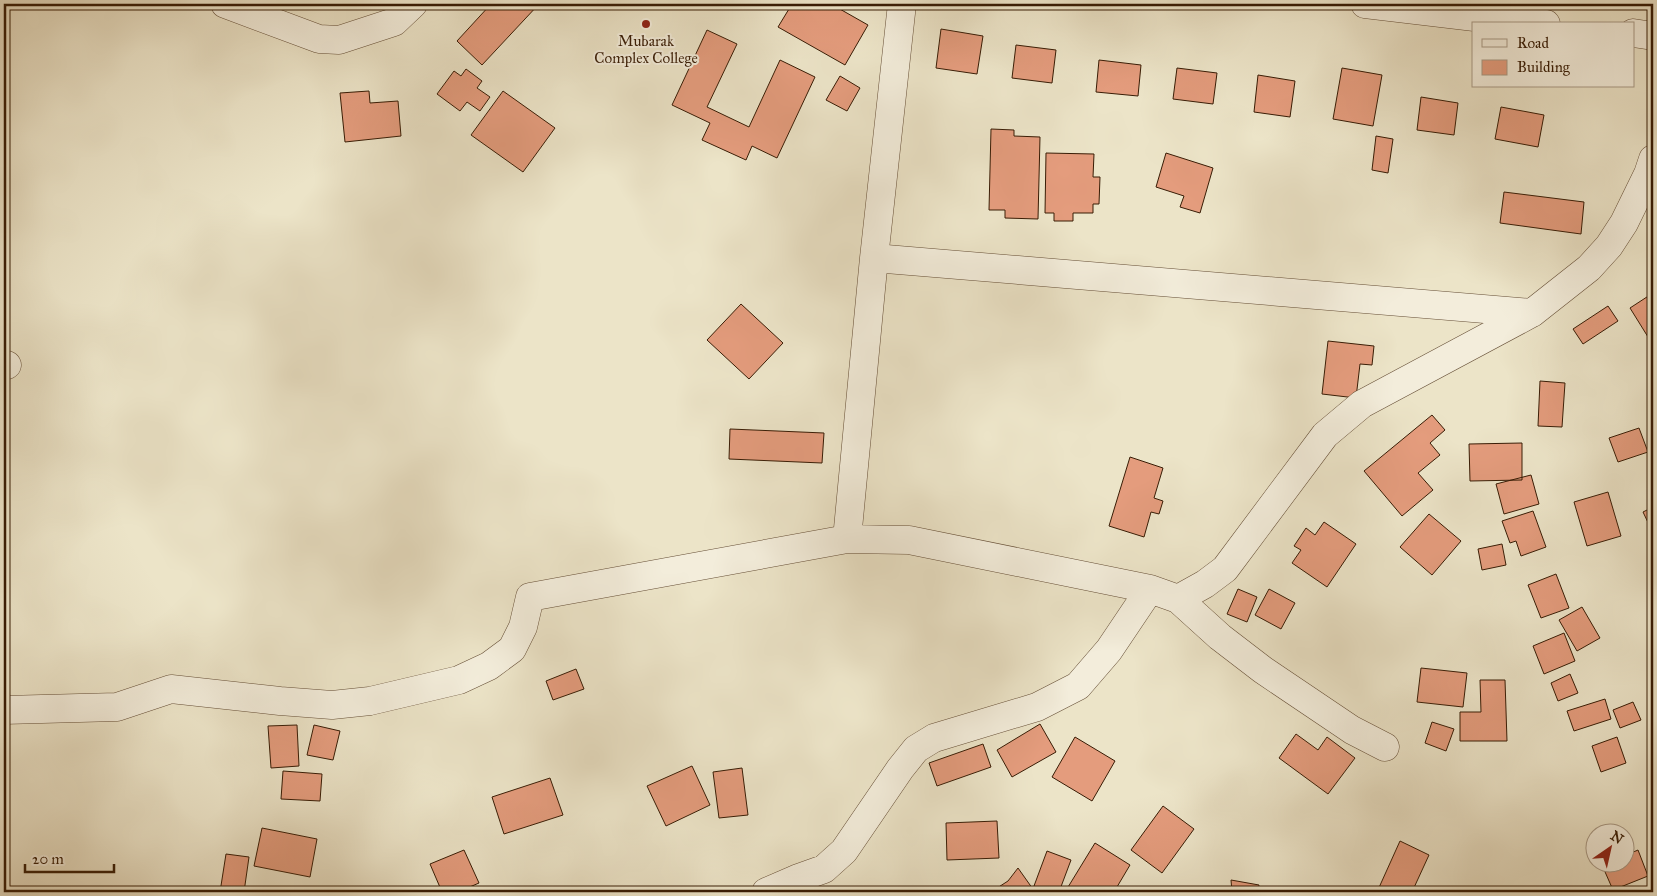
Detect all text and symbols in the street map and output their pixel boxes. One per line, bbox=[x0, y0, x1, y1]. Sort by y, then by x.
marker: Mubarak Complex College bbox=[640, 18, 652, 30]
legend bbox=[1472, 22, 1634, 88]
place label: Mubarak Complex College bbox=[594, 32, 698, 67]
text: Road bbox=[1517, 34, 1549, 52]
text: Building bbox=[1517, 58, 1571, 76]
north arrow bbox=[1584, 824, 1634, 874]
text: N bbox=[1607, 827, 1627, 848]
scale bar bbox=[25, 841, 114, 873]
text: 20 m bbox=[32, 850, 64, 868]

